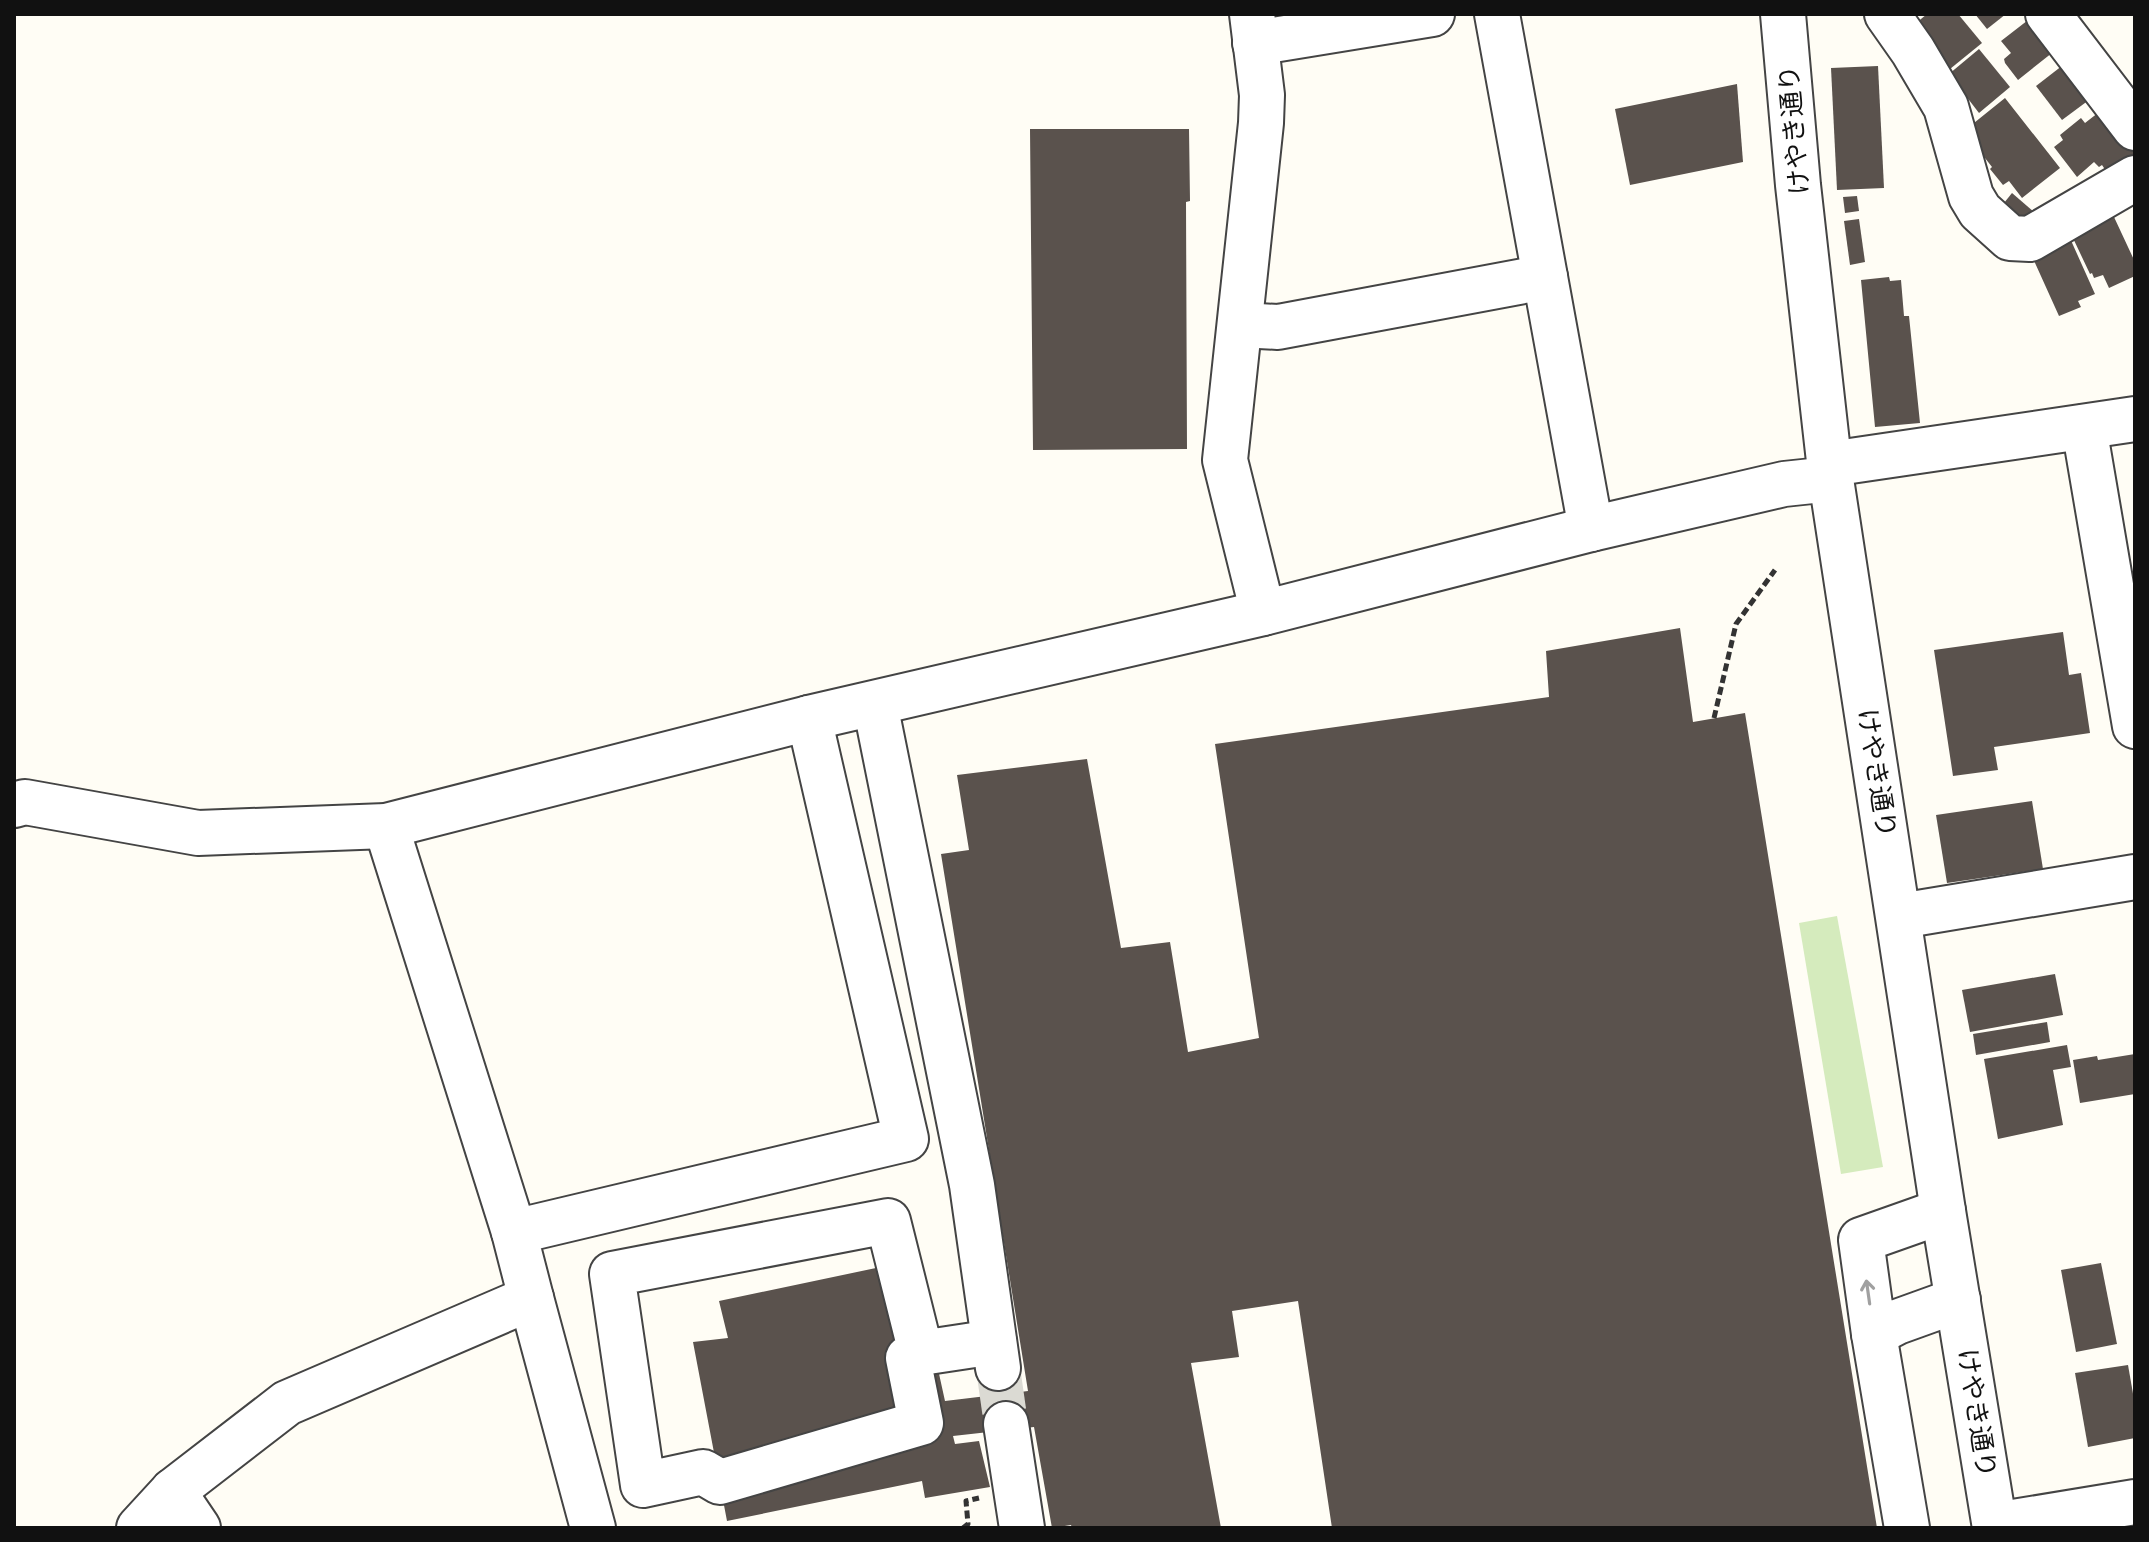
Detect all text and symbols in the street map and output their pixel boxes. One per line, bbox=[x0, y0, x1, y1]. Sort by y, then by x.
street label: けやき通り bbox=[1767, 64, 1816, 197]
street label: けやき通り bbox=[1851, 706, 1908, 840]
one-way arrow bbox=[1860, 1280, 1875, 1305]
street label: けやき通り bbox=[1951, 1346, 2008, 1480]

